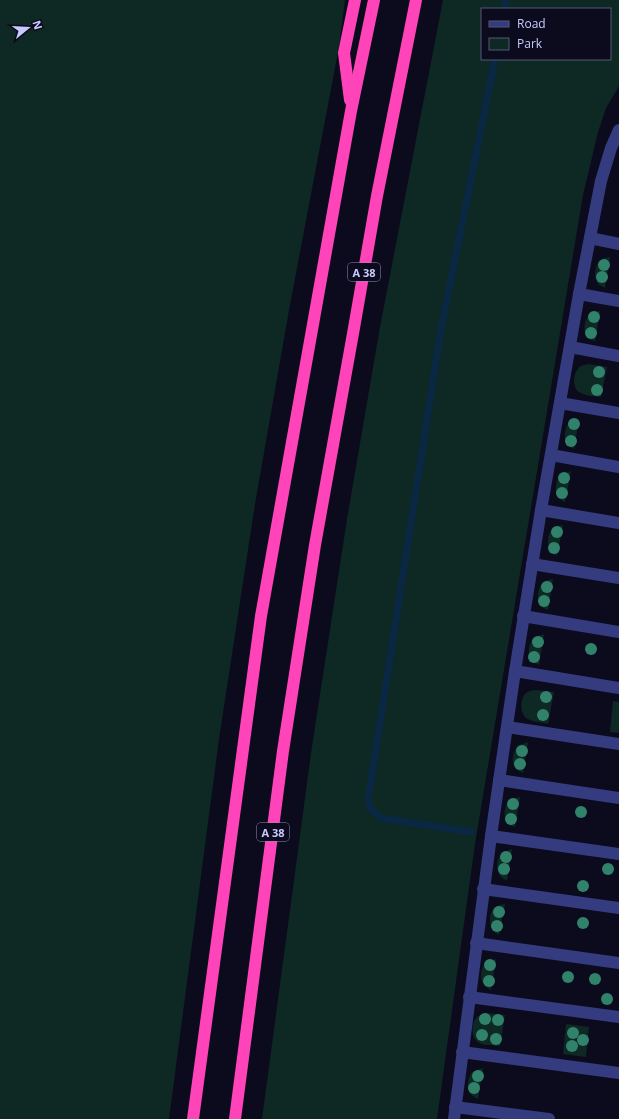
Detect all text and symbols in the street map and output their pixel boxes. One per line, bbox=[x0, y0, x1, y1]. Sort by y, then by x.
north arrow bbox=[8, 8, 48, 48]
legend bbox=[481, 8, 611, 60]
text: Road bbox=[517, 15, 546, 32]
text: N bbox=[29, 18, 47, 31]
text: Park bbox=[517, 35, 543, 52]
road number: A 38 bbox=[348, 263, 380, 281]
road number: A 38 bbox=[257, 823, 289, 841]

